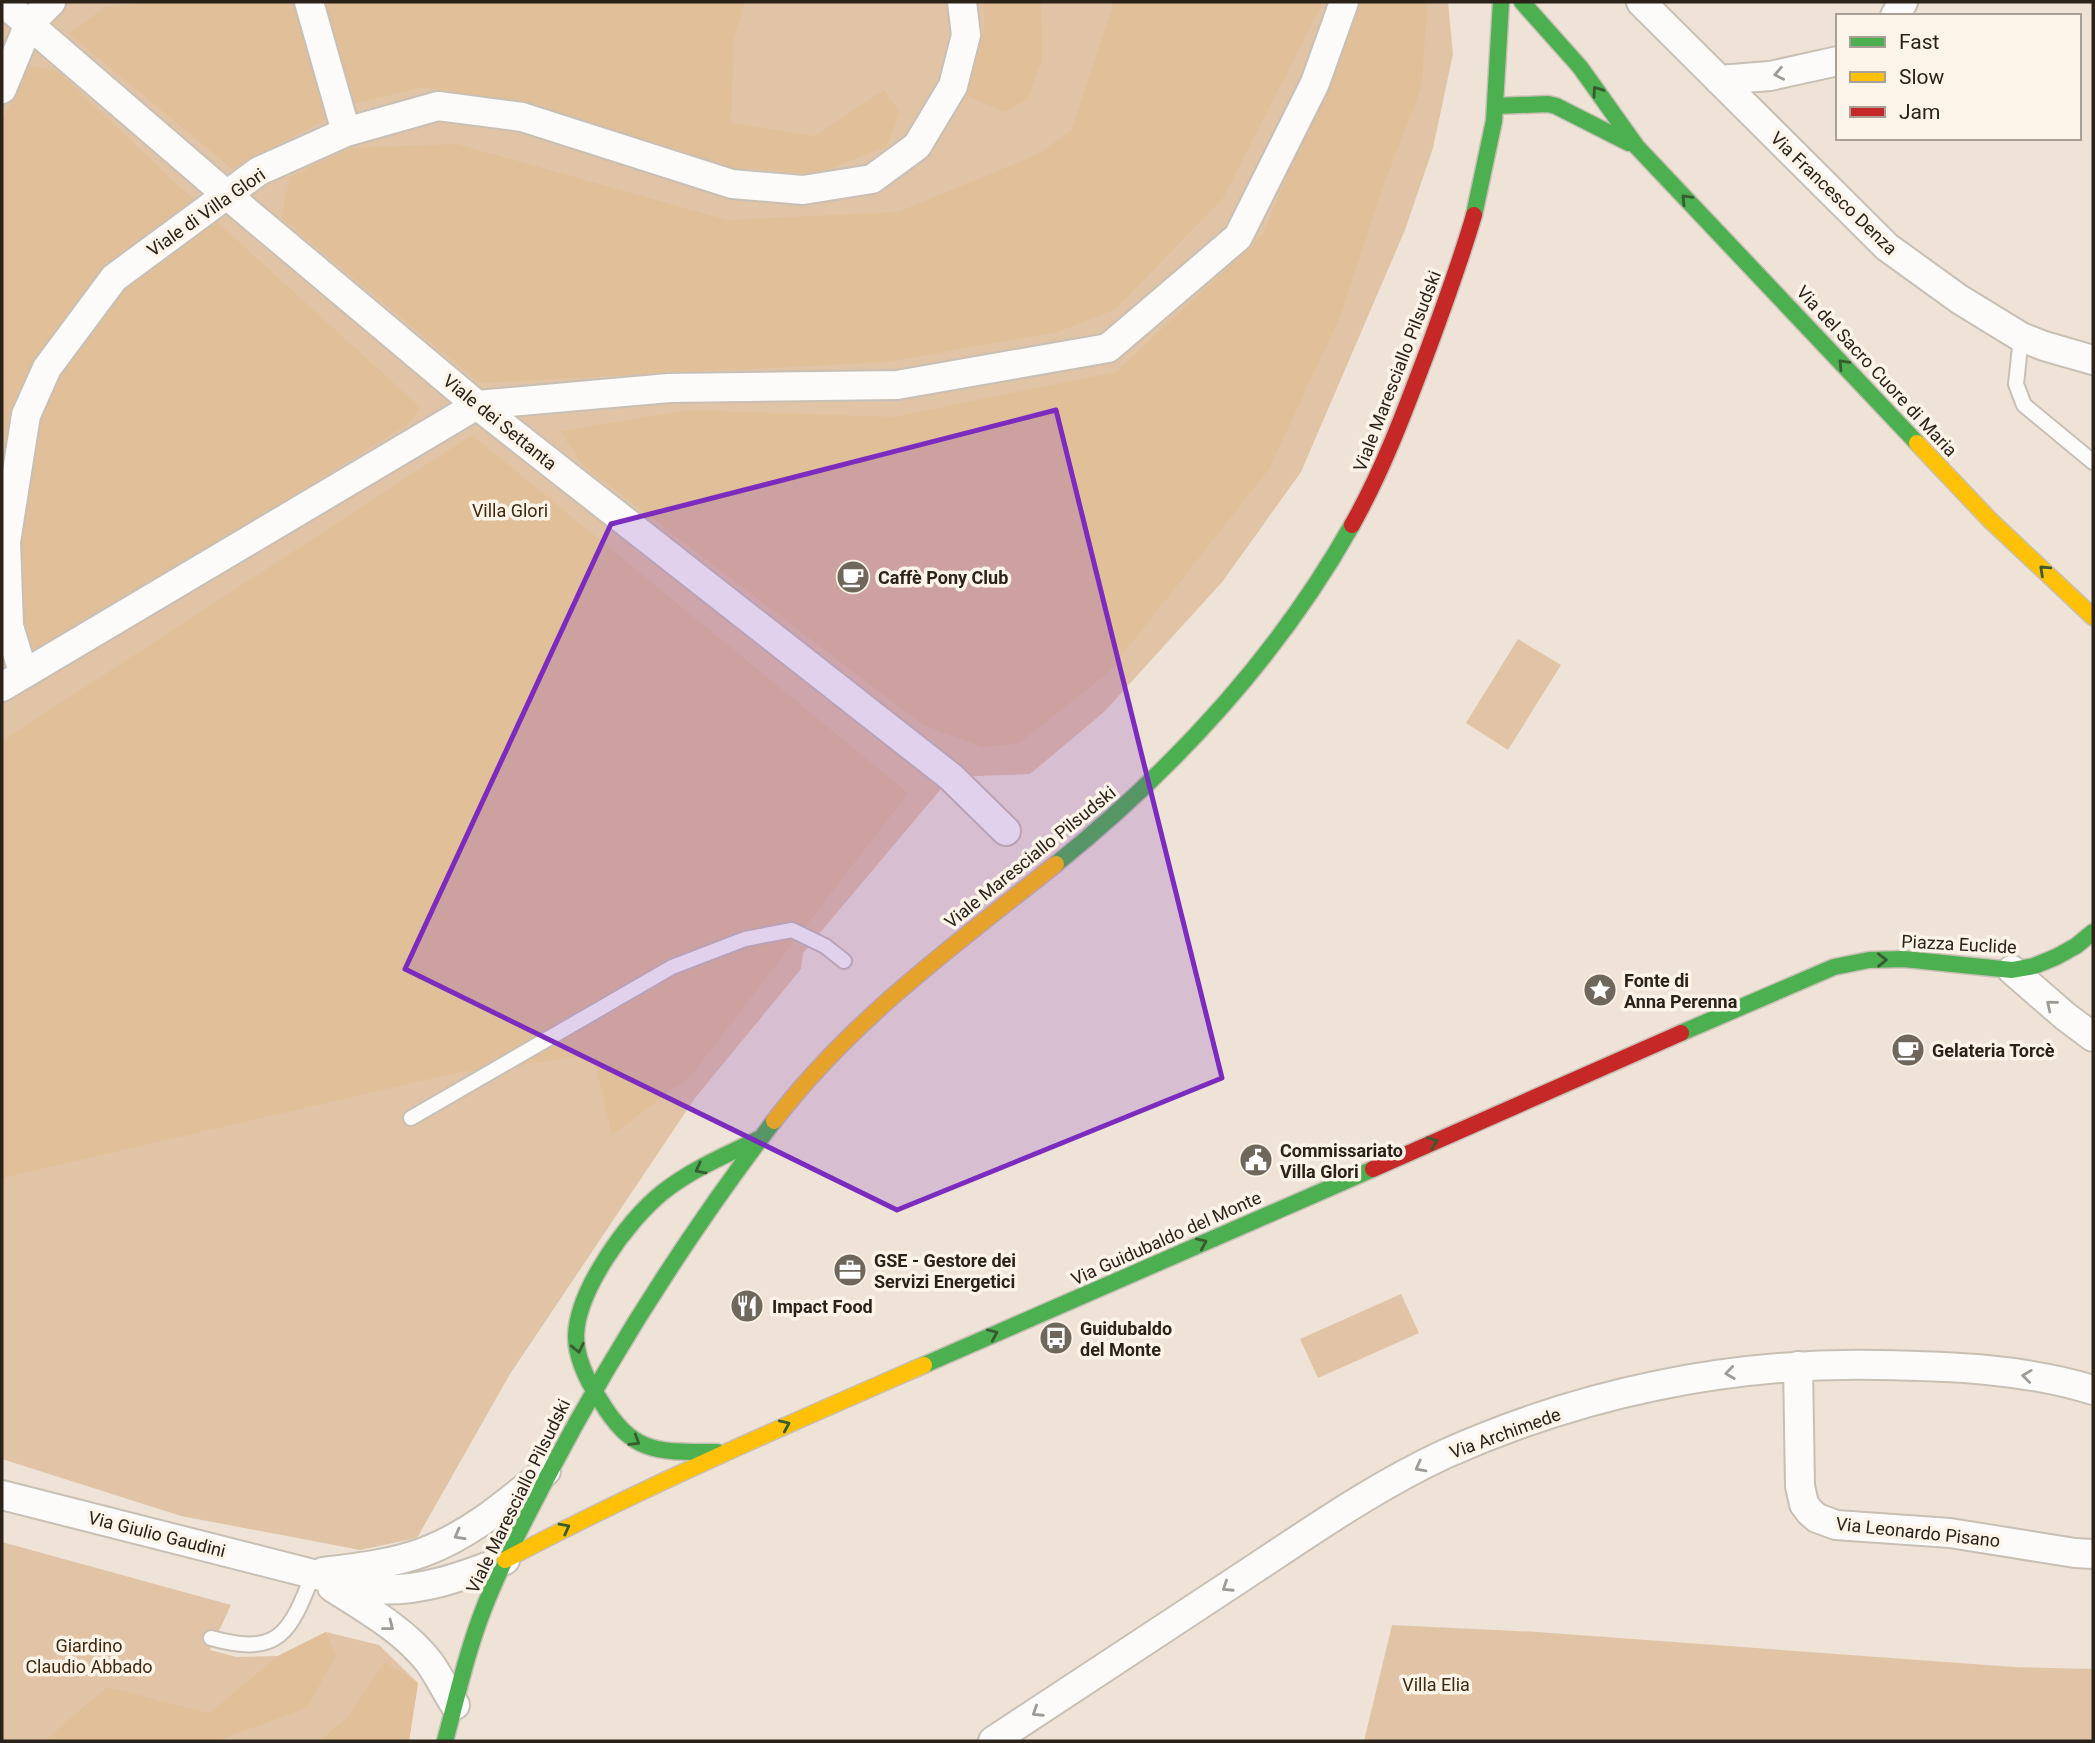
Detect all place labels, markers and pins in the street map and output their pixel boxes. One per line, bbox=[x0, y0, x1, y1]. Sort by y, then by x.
cafe icon: Caffè Pony Club bbox=[834, 558, 872, 596]
place label: Caffè Pony Club bbox=[878, 567, 1008, 588]
place label: Fonte di Anna Perenna bbox=[1624, 970, 1738, 1012]
place icon: Fonte di Anna Perenna bbox=[1581, 971, 1619, 1009]
cafe icon: Gelateria Torcè bbox=[1889, 1031, 1927, 1069]
place label: Gelateria Torcè bbox=[1932, 1040, 2055, 1061]
place label: Commissariato Villa Glori bbox=[1280, 1140, 1403, 1182]
public building icon: Commissariato Villa Glori bbox=[1237, 1141, 1275, 1179]
place label: GSE - Gestore dei Servizi Energetici bbox=[874, 1250, 1016, 1292]
office icon: GSE - Gestore dei Servizi Energetici bbox=[831, 1251, 869, 1289]
restaurant icon: Impact Food bbox=[728, 1287, 766, 1325]
place label: Impact Food bbox=[772, 1296, 873, 1317]
place label: Guidubaldo del Monte bbox=[1080, 1318, 1172, 1360]
bus stop icon: Guidubaldo del Monte bbox=[1037, 1319, 1075, 1357]

